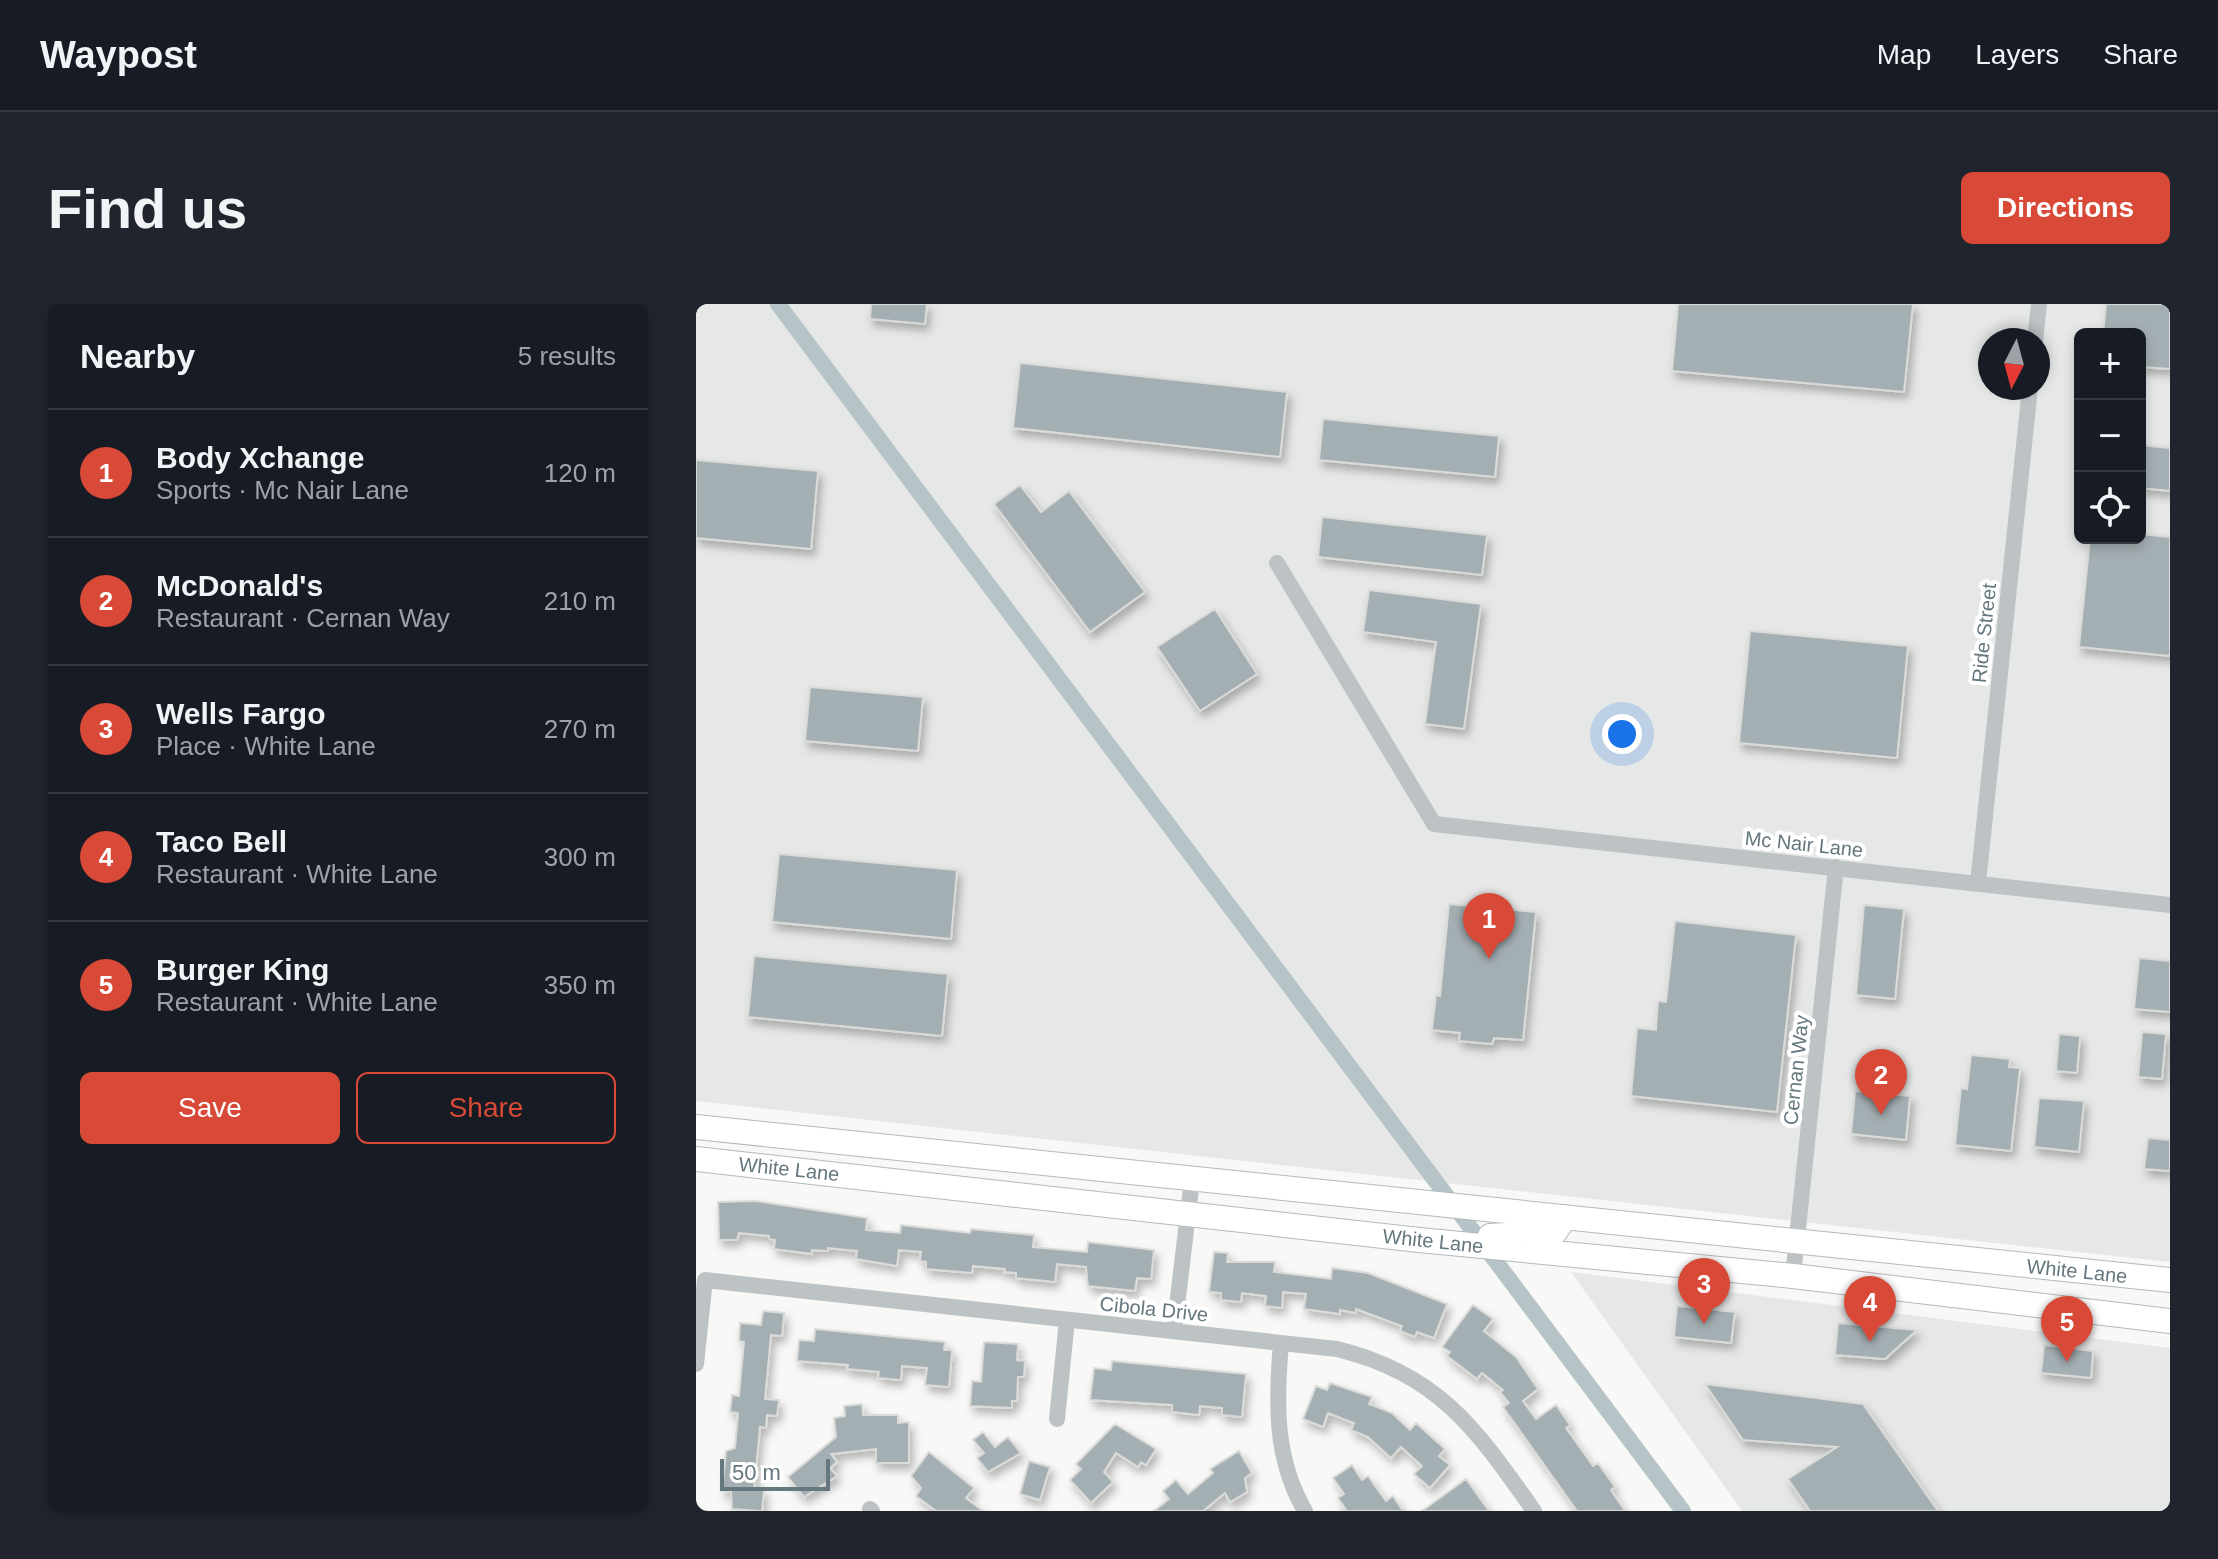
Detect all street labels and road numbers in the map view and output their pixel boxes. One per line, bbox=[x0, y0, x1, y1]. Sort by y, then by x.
street label: Ride Street bbox=[1968, 582, 2000, 684]
street label: Mc Nair Lane bbox=[1744, 827, 1864, 861]
street label: Cernan Way bbox=[1779, 1014, 1813, 1126]
street label: White Lane bbox=[738, 1153, 840, 1185]
street label: White Lane bbox=[1382, 1225, 1484, 1257]
street label: White Lane bbox=[2026, 1255, 2128, 1287]
street label: Cibola Drive bbox=[1099, 1292, 1209, 1326]

